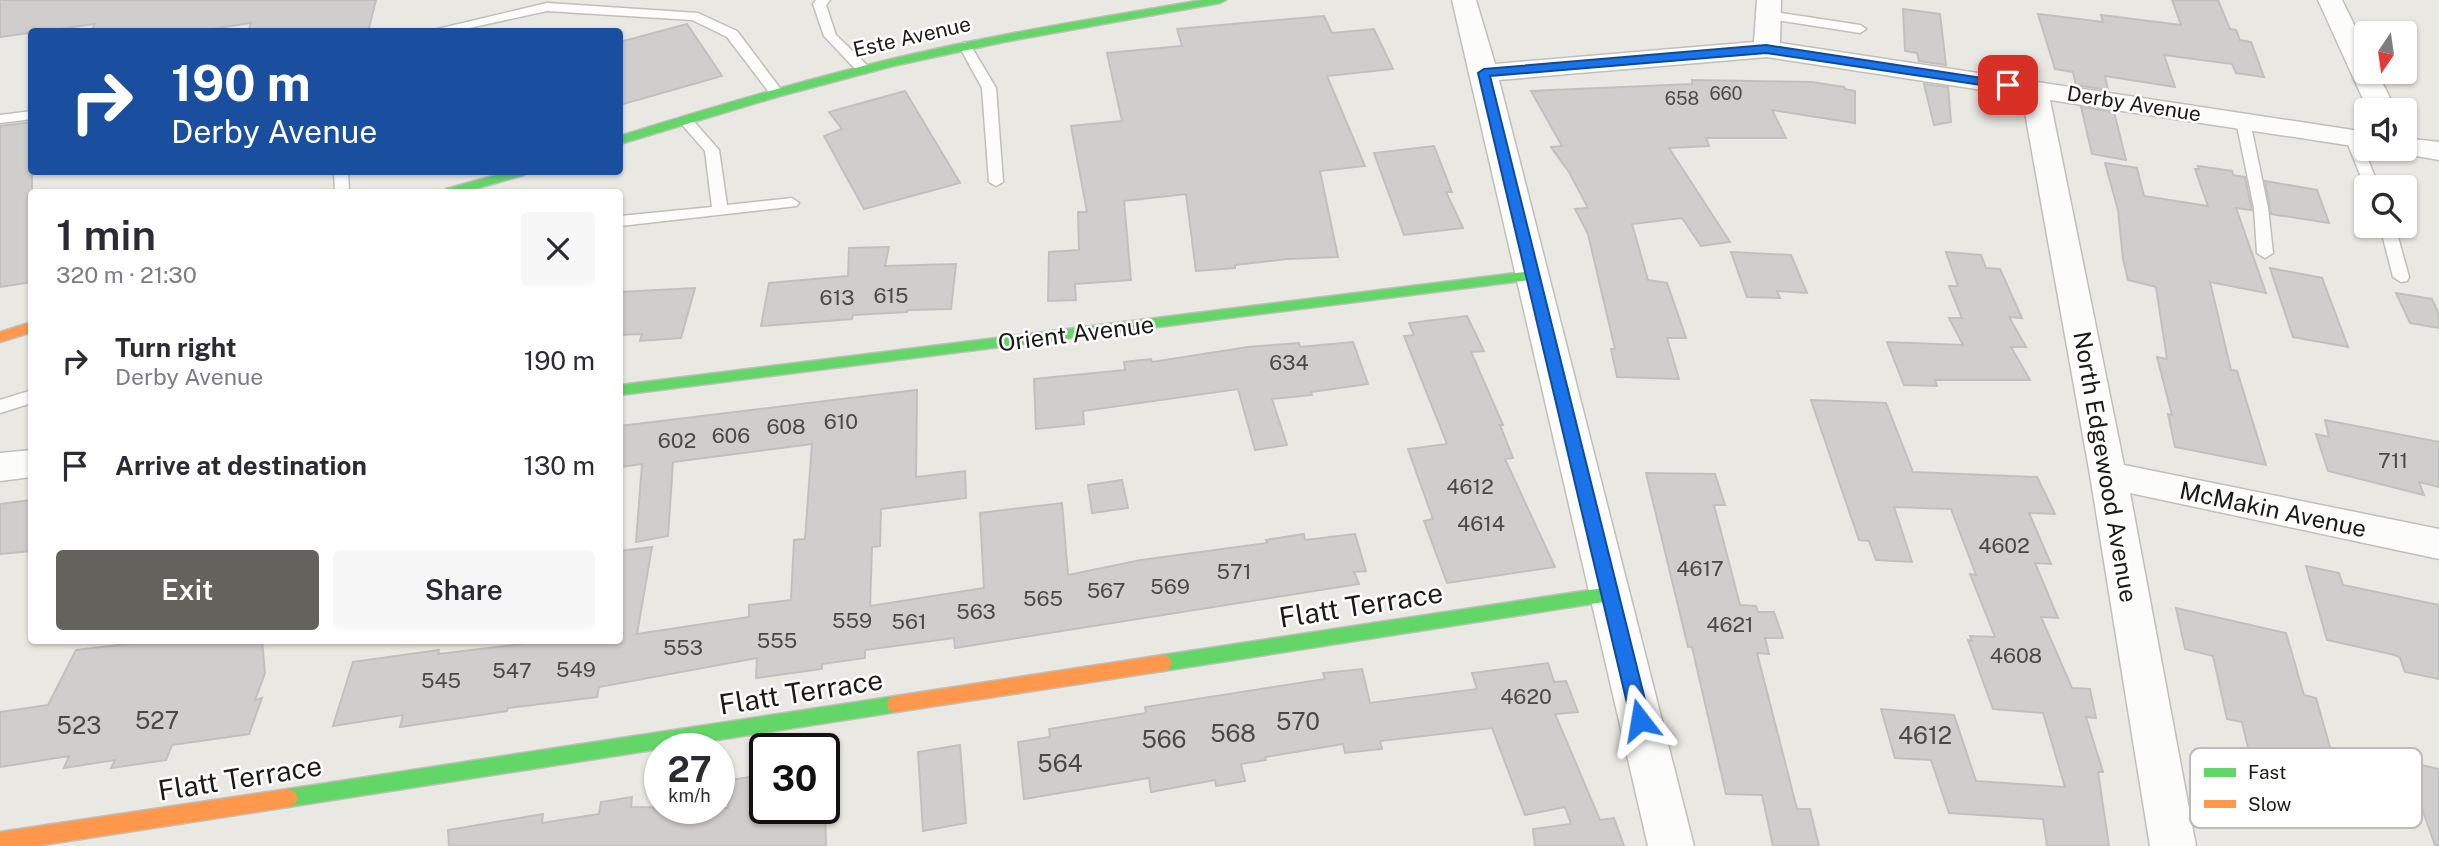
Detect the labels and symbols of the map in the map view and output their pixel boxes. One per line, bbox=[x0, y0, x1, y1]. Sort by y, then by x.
street label: Este Avenue bbox=[851, 11, 973, 62]
north arrow bbox=[2354, 21, 2417, 84]
pin bbox=[1978, 55, 2038, 115]
street label: Derby Avenue bbox=[2065, 81, 2203, 126]
house number: 660 bbox=[1709, 83, 1743, 104]
house number: 658 bbox=[1665, 88, 1699, 109]
house number: 615 bbox=[873, 283, 909, 308]
house number: 613 bbox=[820, 285, 854, 310]
street label: Orient Avenue bbox=[996, 310, 1156, 356]
street label: North Edgewood Avenue bbox=[2068, 329, 2144, 605]
house number: 634 bbox=[1269, 350, 1309, 375]
house number: 610 bbox=[824, 409, 858, 434]
house number: 608 bbox=[766, 414, 806, 439]
house number: 606 bbox=[712, 423, 750, 448]
house number: 602 bbox=[658, 428, 696, 453]
house number: 711 bbox=[2378, 448, 2408, 473]
house number: 4612 bbox=[1446, 474, 1494, 499]
street label: McMakin Avenue bbox=[2177, 476, 2369, 542]
house number: 4614 bbox=[1457, 511, 1505, 536]
house number: 4602 bbox=[1978, 533, 2030, 558]
house number: 4617 bbox=[1676, 556, 1724, 581]
house number: 571 bbox=[1216, 559, 1252, 584]
house number: 569 bbox=[1150, 574, 1190, 599]
street label: Flatt Terrace bbox=[1277, 575, 1445, 634]
house number: 567 bbox=[1087, 578, 1125, 603]
house number: 565 bbox=[1023, 586, 1063, 611]
house number: 563 bbox=[956, 599, 996, 624]
house number: 559 bbox=[832, 608, 872, 633]
house number: 561 bbox=[891, 609, 927, 634]
house number: 4621 bbox=[1706, 612, 1754, 637]
house number: 555 bbox=[757, 628, 797, 653]
house number: 553 bbox=[663, 635, 703, 660]
house number: 4608 bbox=[1990, 643, 2042, 668]
house number: 549 bbox=[556, 657, 596, 682]
house number: 547 bbox=[492, 658, 532, 683]
street label: Flatt Terrace bbox=[717, 662, 885, 721]
house number: 545 bbox=[421, 668, 461, 693]
position arrow bbox=[1603, 683, 1677, 757]
house number: 4620 bbox=[1500, 684, 1552, 709]
house number: 527 bbox=[135, 706, 179, 734]
house number: 570 bbox=[1276, 707, 1320, 735]
house number: 523 bbox=[57, 711, 101, 739]
house number: 568 bbox=[1210, 719, 1256, 747]
house number: 4612 bbox=[1898, 721, 1952, 749]
house number: 566 bbox=[1141, 725, 1187, 753]
speed limit sign: 30 bbox=[749, 733, 840, 824]
street label: Flatt Terrace bbox=[156, 748, 324, 807]
legend bbox=[2190, 748, 2422, 828]
house number: 564 bbox=[1037, 749, 1083, 777]
text: Fast bbox=[2248, 761, 2286, 783]
text: Slow bbox=[2248, 793, 2292, 815]

